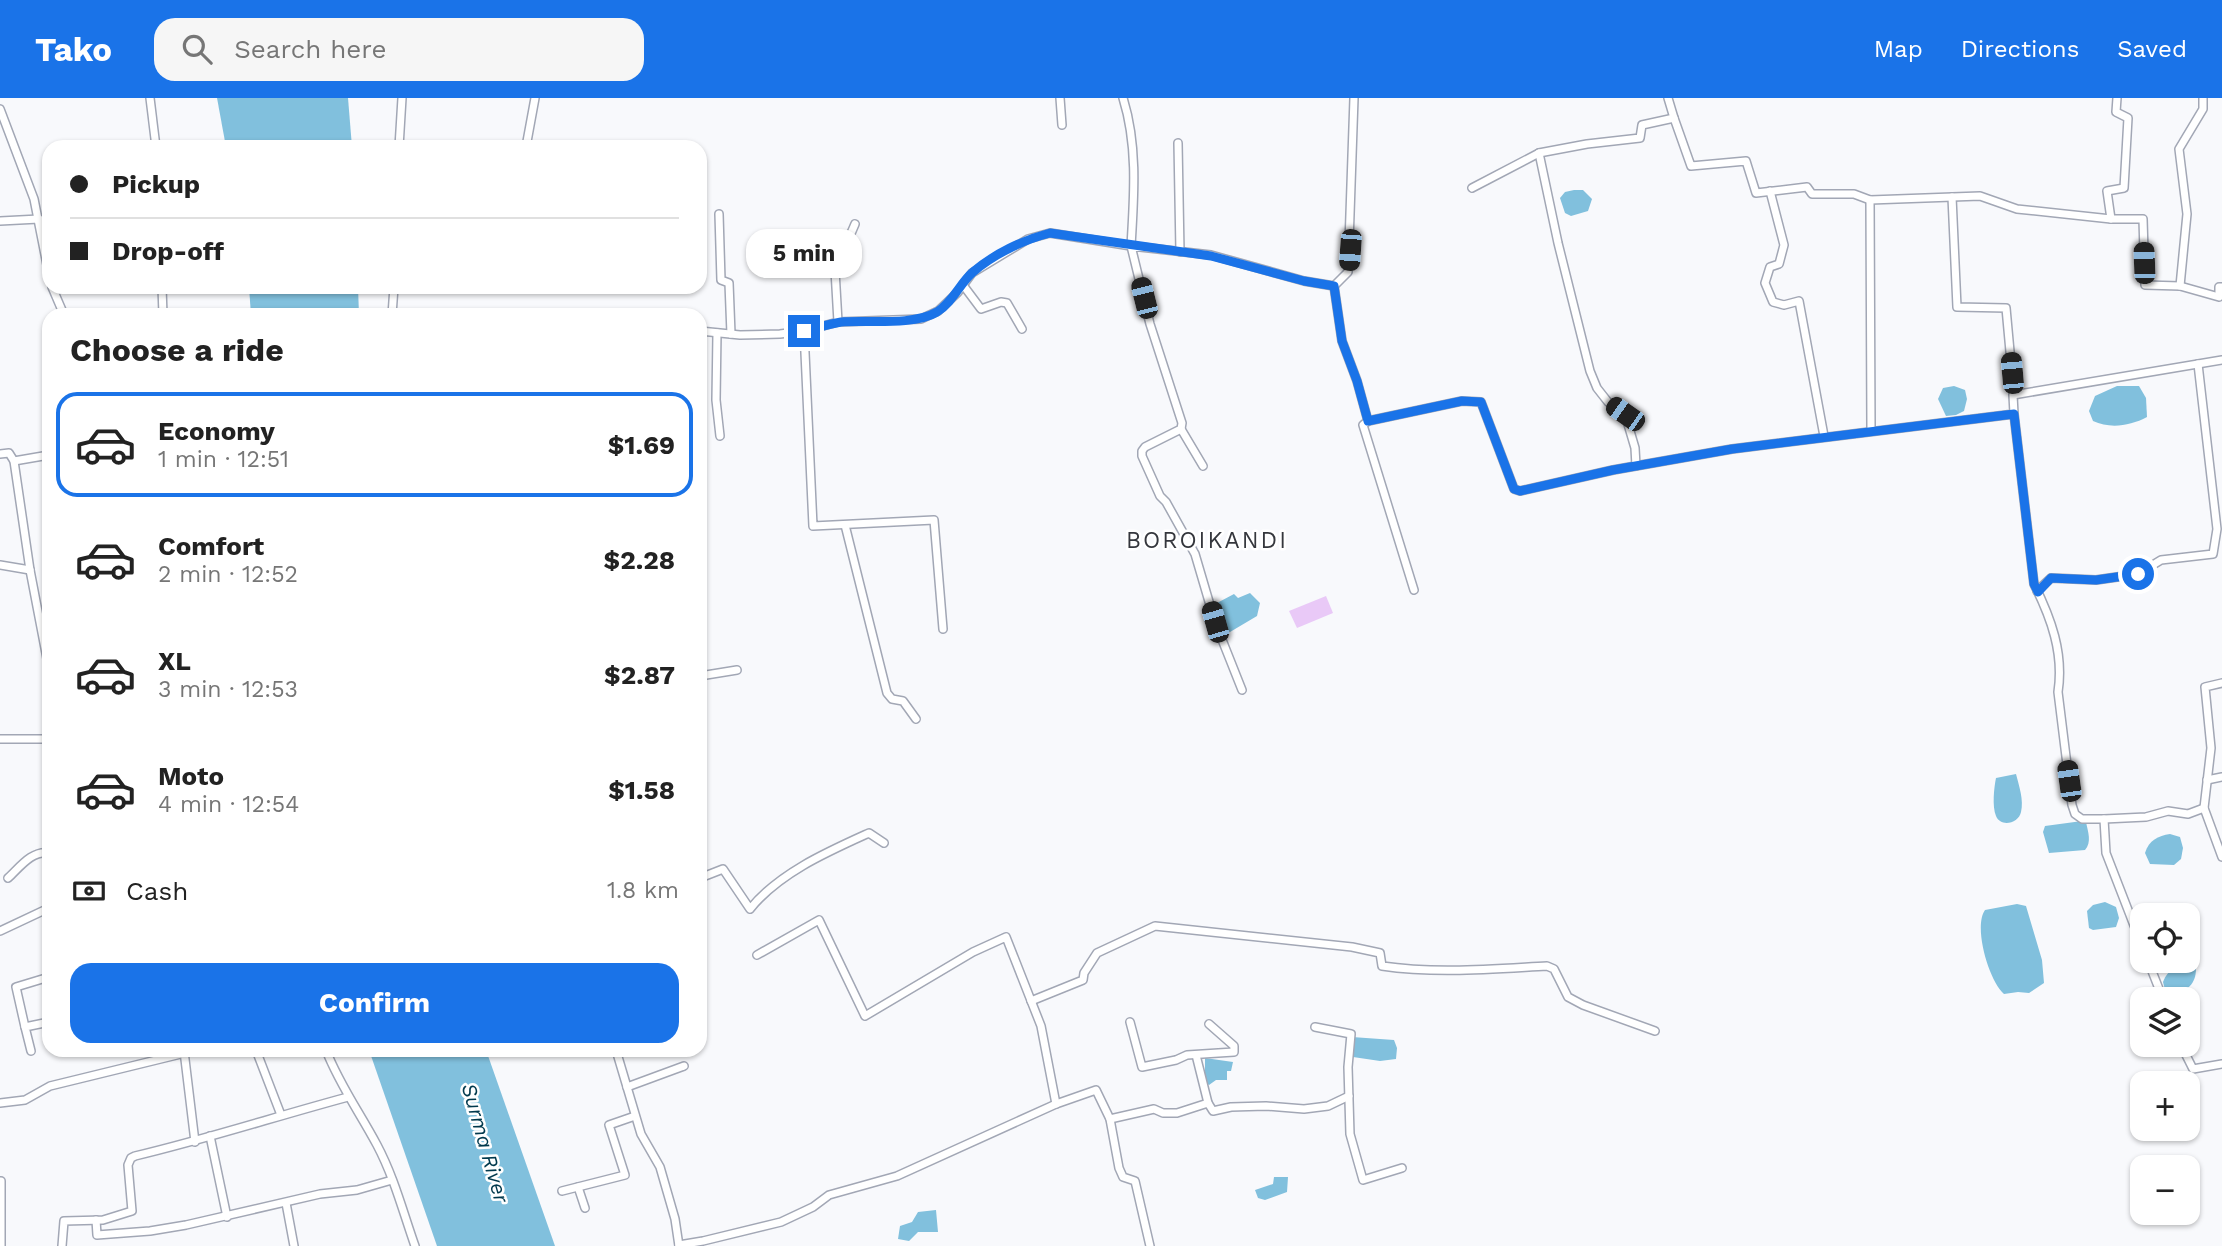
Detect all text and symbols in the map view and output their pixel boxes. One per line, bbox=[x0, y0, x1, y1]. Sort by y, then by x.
search box bbox=[154, 18, 644, 81]
text: Tako bbox=[35, 30, 112, 69]
icon: search bbox=[178, 30, 216, 68]
text: Search here bbox=[234, 34, 387, 64]
text: Map bbox=[1874, 35, 1923, 63]
text: Directions bbox=[1961, 35, 2079, 63]
text: Saved bbox=[2117, 35, 2187, 63]
text: Pickup bbox=[112, 169, 200, 199]
car bbox=[1339, 228, 1362, 272]
callout: 5 min bbox=[746, 230, 862, 278]
text: Drop-off bbox=[112, 236, 224, 266]
text: 5 min bbox=[773, 240, 835, 267]
car bbox=[2133, 242, 2156, 284]
car bbox=[1129, 275, 1160, 321]
route end bbox=[788, 315, 820, 347]
text: Choose a ride bbox=[70, 331, 284, 369]
car bbox=[2000, 351, 2025, 395]
car bbox=[1602, 393, 1649, 435]
icon: car bbox=[74, 413, 137, 476]
text: Economy bbox=[158, 416, 275, 446]
text: $1.69 bbox=[608, 430, 675, 460]
text: 1 min · 12:51 bbox=[158, 446, 289, 473]
district label: BOROIKANDI bbox=[1126, 527, 1288, 554]
icon: car bbox=[74, 528, 137, 591]
text: Comfort bbox=[158, 531, 264, 561]
text: $2.28 bbox=[603, 545, 675, 575]
route start bbox=[2122, 558, 2154, 590]
text: 2 min · 12:52 bbox=[158, 561, 298, 588]
car bbox=[1200, 599, 1231, 645]
icon: car bbox=[74, 643, 137, 706]
text: XL bbox=[158, 646, 191, 676]
text: $2.87 bbox=[604, 660, 675, 690]
text: 3 min · 12:53 bbox=[158, 676, 298, 703]
icon: car bbox=[74, 758, 137, 821]
car bbox=[2056, 759, 2083, 803]
text: Moto bbox=[158, 761, 224, 791]
text: $1.58 bbox=[608, 775, 675, 805]
text: 4 min · 12:54 bbox=[158, 791, 299, 818]
icon: cash bbox=[70, 872, 108, 910]
text: Cash bbox=[126, 876, 188, 906]
text: 1.8 km bbox=[607, 877, 679, 904]
map controls bbox=[2130, 903, 2200, 1225]
button: locate bbox=[2130, 903, 2200, 973]
button: Confirm bbox=[70, 963, 679, 1043]
button: layers bbox=[2130, 987, 2200, 1057]
button: + bbox=[2130, 1071, 2200, 1141]
water label: Surma River bbox=[456, 1080, 515, 1206]
button: − bbox=[2130, 1155, 2200, 1225]

